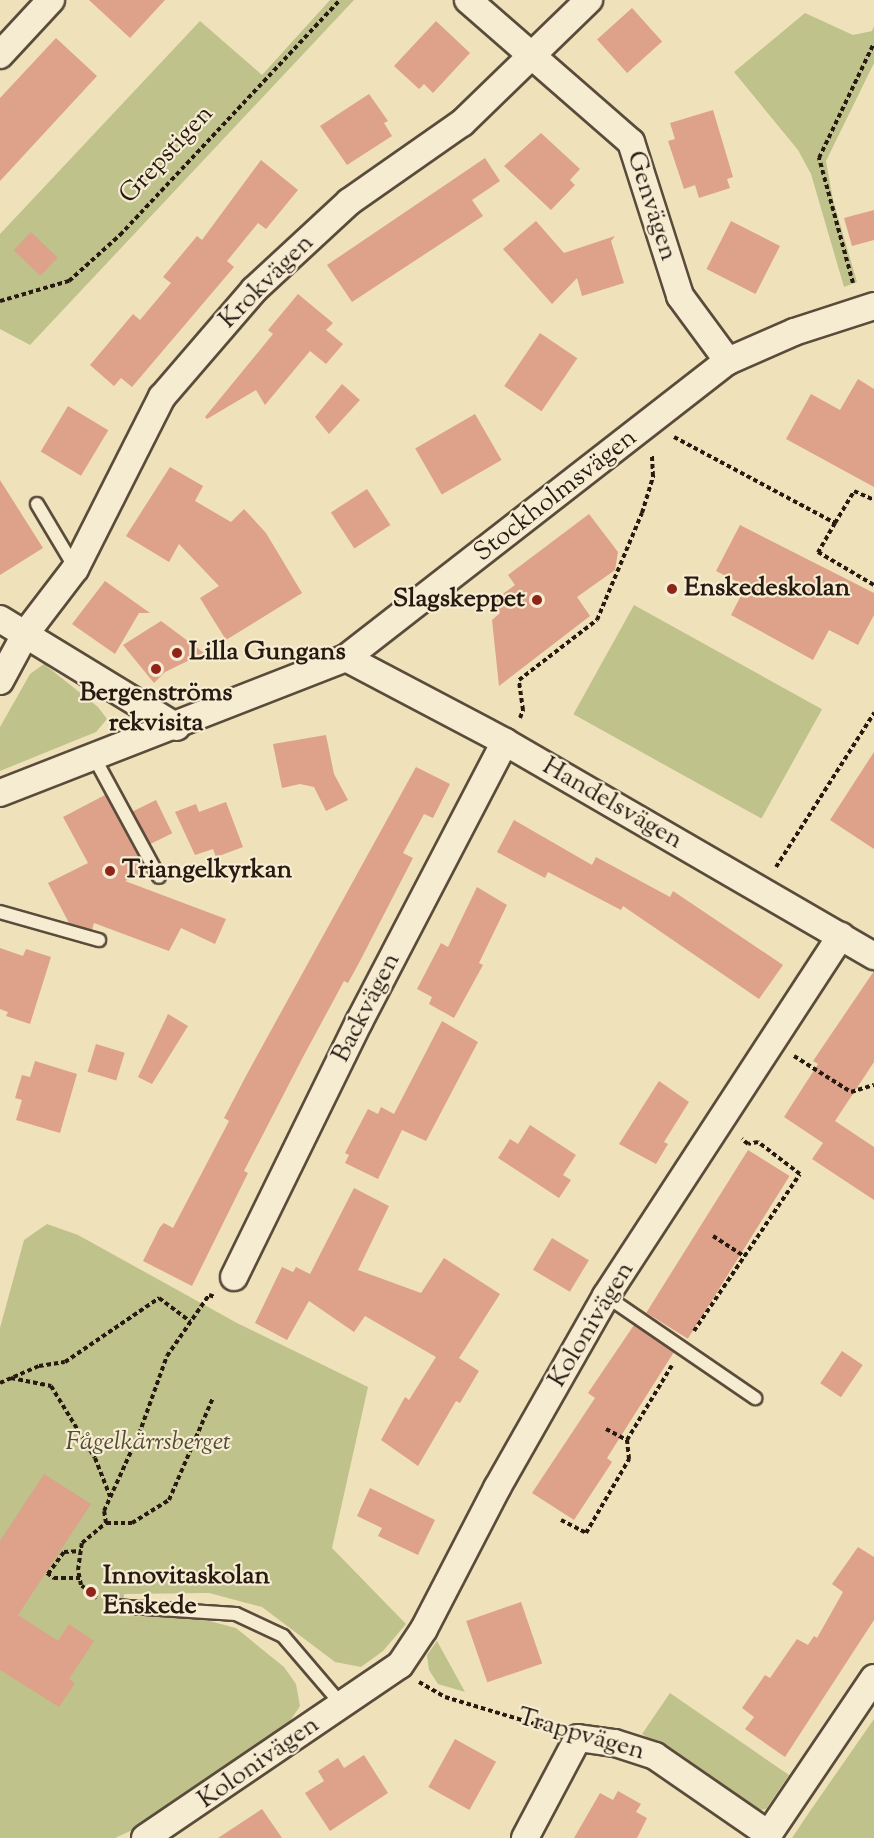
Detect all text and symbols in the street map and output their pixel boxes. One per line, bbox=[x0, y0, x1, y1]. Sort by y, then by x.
street label: Grepstigen bbox=[113, 99, 221, 211]
street label: Genvägen bbox=[619, 147, 683, 265]
street label: Krokvägen bbox=[213, 228, 321, 336]
street label: Stockholmsvägen bbox=[468, 423, 644, 569]
place label: Enskedeskolan bbox=[684, 573, 850, 605]
marker: Enskedeskolan bbox=[665, 582, 679, 596]
place label: Slagskeppet bbox=[393, 584, 525, 616]
marker: Slagskeppet bbox=[530, 593, 544, 607]
place label: Lilla Gungans bbox=[189, 637, 346, 669]
marker: Lilla Gungans bbox=[170, 646, 184, 660]
marker: Bergenströms rekvisita bbox=[149, 662, 163, 676]
place label: Bergenströms rekvisita bbox=[79, 678, 233, 740]
street label: Handelsvägen bbox=[536, 751, 688, 857]
place label: Triangelkyrkan bbox=[122, 855, 292, 887]
marker: Triangelkyrkan bbox=[103, 864, 117, 878]
street label: Backvägen bbox=[326, 948, 408, 1068]
street label: Kolonivägen bbox=[542, 1257, 642, 1393]
park label: Fågelkärrsberget bbox=[65, 1427, 231, 1459]
place label: Innovitaskolan Enskede bbox=[103, 1561, 270, 1622]
marker: Innovitaskolan Enskede bbox=[84, 1585, 98, 1599]
street label: Trappvägen bbox=[514, 1702, 648, 1768]
street label: Kolonivägen bbox=[192, 1710, 326, 1816]

